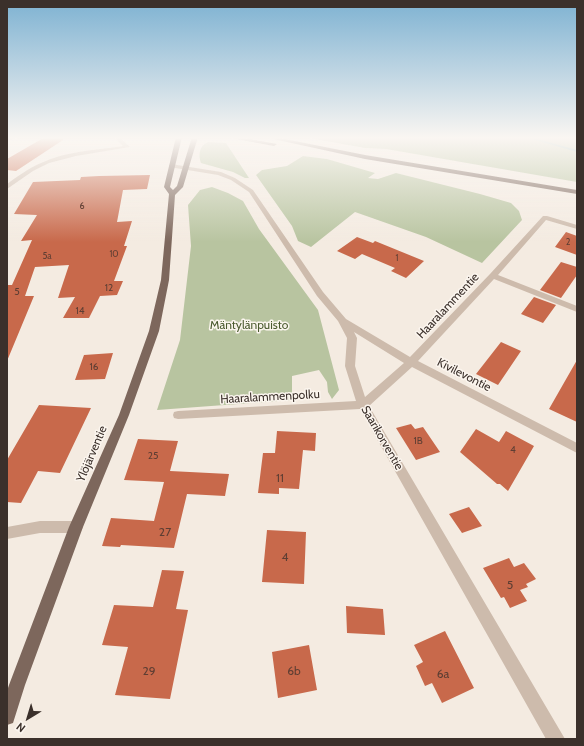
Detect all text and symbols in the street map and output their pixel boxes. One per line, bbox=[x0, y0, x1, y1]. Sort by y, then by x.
house number: 6 bbox=[79, 201, 85, 211]
house number: 2 bbox=[566, 237, 570, 247]
house number: 10 bbox=[109, 249, 119, 259]
house number: 5a bbox=[42, 251, 52, 261]
house number: 1 bbox=[396, 253, 398, 263]
street label: Haaralammentie bbox=[414, 270, 482, 342]
house number: 12 bbox=[105, 282, 113, 294]
house number: 5 bbox=[14, 286, 20, 298]
house number: 14 bbox=[75, 305, 85, 317]
park label: Mäntylänpuisto bbox=[210, 318, 288, 332]
street label: Kivilevontie bbox=[435, 355, 493, 395]
house number: 16 bbox=[90, 361, 98, 373]
street label: Haaralammenpolku bbox=[220, 387, 320, 407]
street label: Saarikorventie bbox=[358, 403, 406, 473]
street label: Ylöjärventie bbox=[74, 424, 110, 484]
house number: 1B bbox=[413, 435, 423, 447]
house number: 4 bbox=[510, 444, 516, 456]
house number: 25 bbox=[148, 450, 158, 462]
house number: 11 bbox=[276, 471, 284, 485]
house number: 27 bbox=[159, 525, 171, 539]
house number: 4 bbox=[282, 550, 288, 564]
house number: 5 bbox=[507, 578, 513, 592]
house number: 29 bbox=[142, 664, 156, 678]
house number: 6b bbox=[287, 664, 301, 678]
house number: 6a bbox=[437, 667, 449, 681]
north arrow bbox=[8, 698, 48, 738]
text: N bbox=[13, 720, 28, 735]

